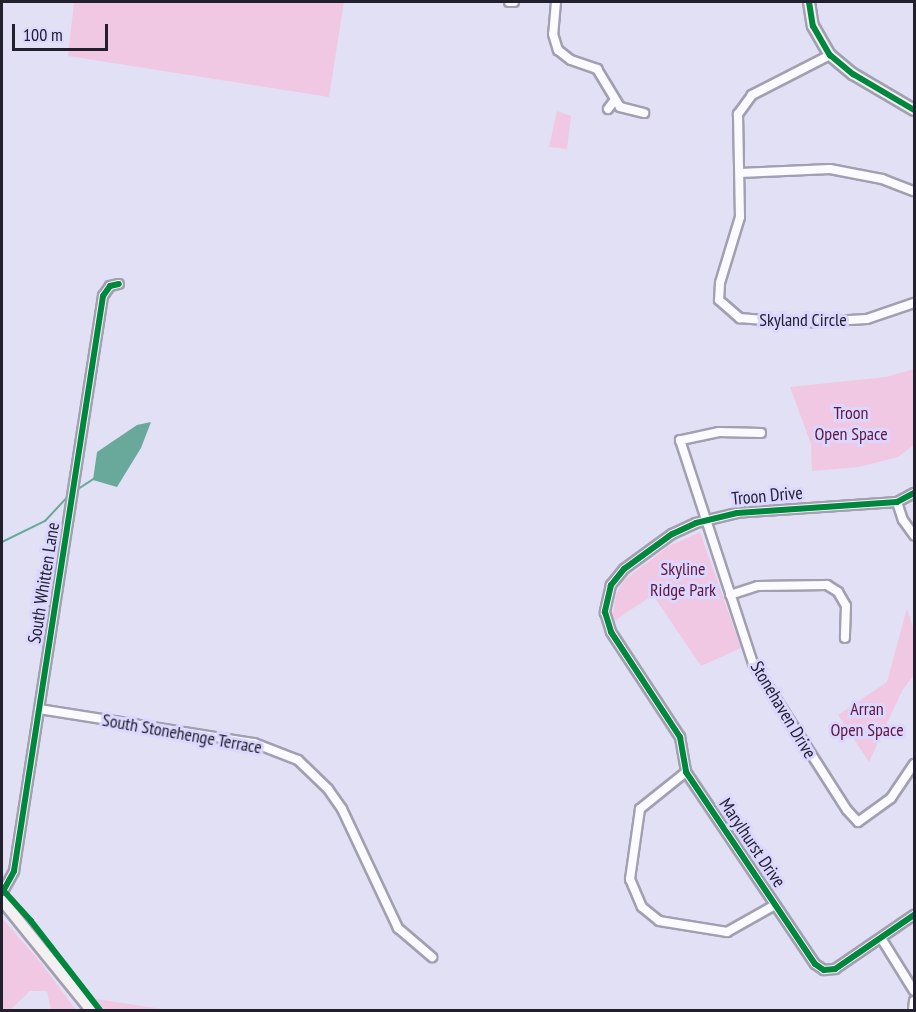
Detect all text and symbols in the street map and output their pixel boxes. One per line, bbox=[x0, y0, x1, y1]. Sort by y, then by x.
scale bar bbox=[15, 12, 111, 50]
text: 100 m bbox=[23, 23, 63, 46]
street label: Skyland Circle bbox=[759, 309, 847, 331]
park label: Troon Open Space bbox=[814, 403, 888, 446]
street label: Troon Drive bbox=[730, 482, 804, 510]
street label: South Whitten Lane bbox=[24, 521, 64, 645]
park label: Skyline Ridge Park bbox=[650, 559, 716, 602]
street label: Stonehaven Drive bbox=[746, 657, 820, 763]
park label: Arran Open Space bbox=[830, 699, 904, 742]
street label: South Stonehenge Terrace bbox=[100, 709, 264, 759]
street label: Marylhurst Drive bbox=[714, 794, 790, 892]

